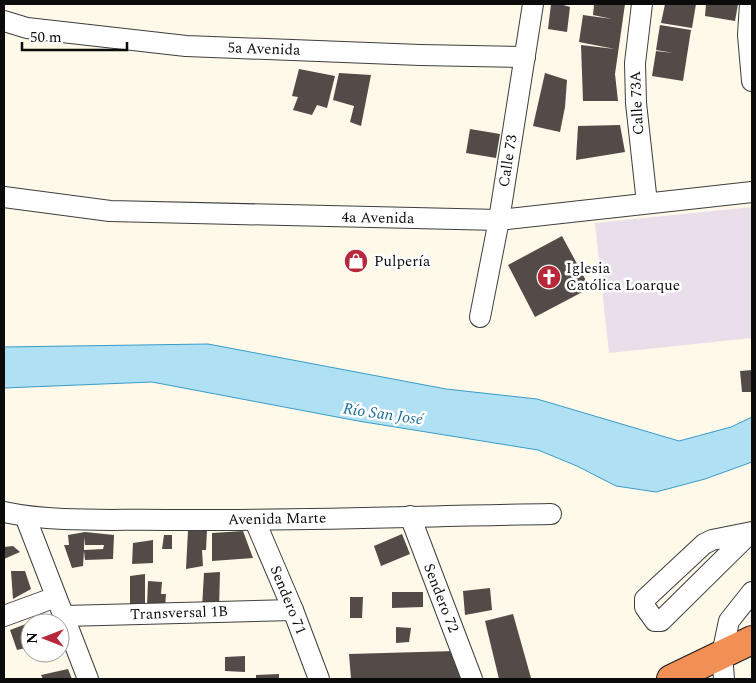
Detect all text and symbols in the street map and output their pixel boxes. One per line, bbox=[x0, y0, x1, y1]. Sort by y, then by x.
scale bar bbox=[22, 20, 128, 52]
text: 50 m bbox=[30, 26, 62, 49]
street label: 5a Avenida bbox=[227, 36, 301, 62]
street label: Calle 73A bbox=[624, 70, 650, 136]
street label: Calle 73 bbox=[492, 133, 524, 189]
street label: 4a Avenida bbox=[341, 206, 415, 230]
shop icon: Pulpería bbox=[343, 248, 369, 274]
place label: Pulpería bbox=[374, 250, 431, 273]
place label: Iglesia Católica Loarque bbox=[566, 257, 680, 297]
church icon: Iglesia Católica Loarque bbox=[536, 264, 562, 290]
water label: Río San José bbox=[341, 397, 426, 432]
street label: Avenida Marte bbox=[228, 507, 326, 531]
street label: Sendero 72 bbox=[417, 560, 465, 636]
street label: Sendero 71 bbox=[264, 562, 312, 638]
street label: Transversal 1B bbox=[130, 600, 228, 626]
north arrow bbox=[20, 613, 70, 663]
text: N bbox=[22, 632, 43, 644]

